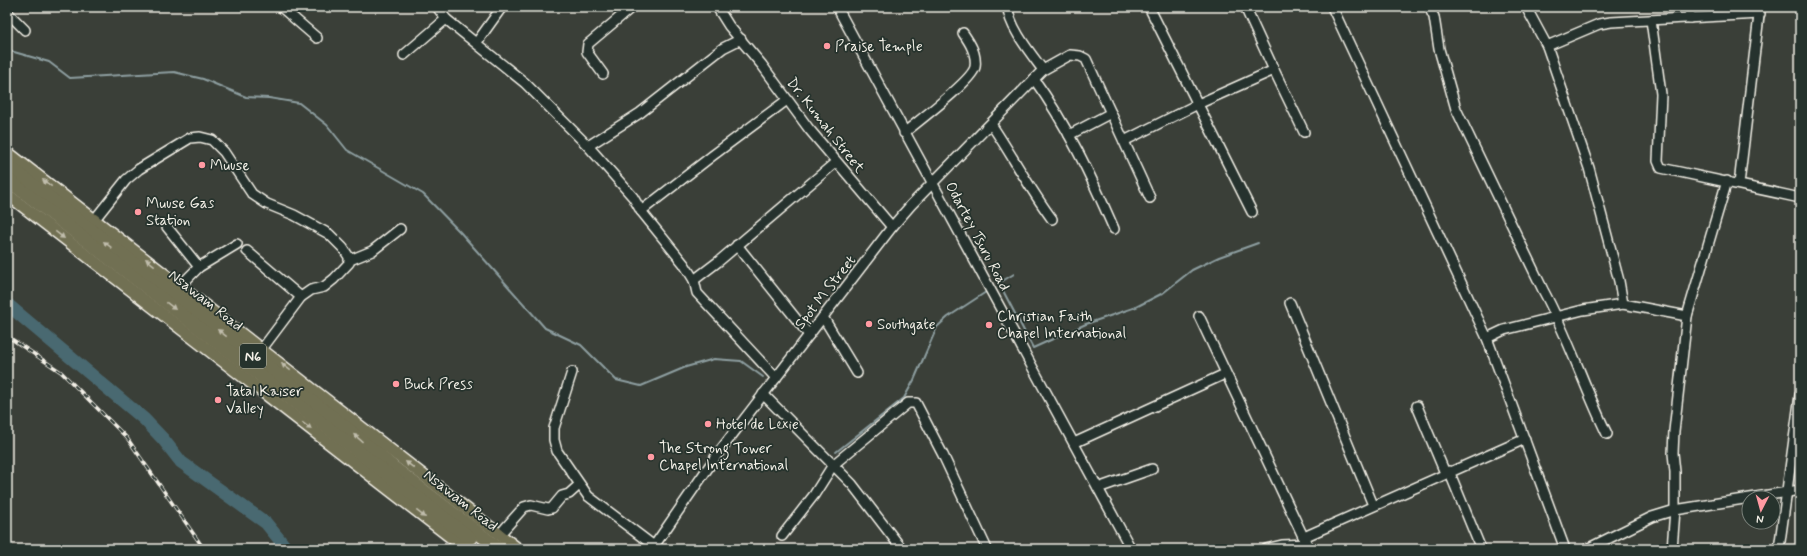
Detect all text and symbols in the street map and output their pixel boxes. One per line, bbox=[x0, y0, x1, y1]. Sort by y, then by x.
place label: Praise Temple bbox=[835, 37, 923, 57]
marker: Praise Temple bbox=[822, 41, 832, 51]
street label: Dr. Kumah Street bbox=[781, 74, 869, 178]
place label: Muuse bbox=[210, 156, 249, 176]
marker: Muuse bbox=[197, 160, 207, 170]
street label: Odartey Tsuru Road bbox=[940, 178, 1014, 295]
one-way arrow bbox=[41, 179, 52, 187]
place label: Muuse Gas Station bbox=[146, 194, 215, 231]
marker: Muuse Gas Station bbox=[133, 207, 143, 217]
one-way arrow bbox=[54, 231, 65, 239]
one-way arrow bbox=[103, 240, 114, 249]
street label: Spot M Street bbox=[791, 251, 861, 334]
one-way arrow bbox=[144, 258, 155, 266]
street label: Nsawam Road bbox=[164, 265, 247, 336]
one-way arrow bbox=[165, 301, 176, 310]
place label: Christian Faith Chapel International bbox=[997, 307, 1127, 344]
place label: Southgate bbox=[877, 315, 936, 335]
marker: Southgate bbox=[864, 319, 874, 329]
marker: Christian Faith Chapel International bbox=[984, 320, 994, 330]
one-way arrow bbox=[217, 328, 228, 337]
road number: N6 bbox=[240, 344, 266, 368]
one-way arrow bbox=[280, 363, 291, 372]
place label: Buck Press bbox=[404, 375, 473, 395]
marker: Buck Press bbox=[391, 379, 401, 389]
place label: Tatal Kaiser Valley bbox=[226, 382, 303, 419]
marker: Tatal Kaiser Valley bbox=[213, 395, 223, 405]
place label: Hotel de Lexie bbox=[716, 415, 799, 435]
marker: Hotel de Lexie bbox=[703, 419, 713, 429]
one-way arrow bbox=[302, 421, 312, 429]
one-way arrow bbox=[353, 434, 364, 443]
place label: The Strong Tower Chapel International bbox=[659, 439, 789, 476]
marker: The Strong Tower Chapel International bbox=[646, 452, 656, 462]
one-way arrow bbox=[405, 460, 416, 469]
street label: Nsawam Road bbox=[419, 465, 502, 536]
north arrow bbox=[1741, 490, 1781, 530]
one-way arrow bbox=[415, 510, 426, 518]
text: N bbox=[1756, 512, 1764, 526]

